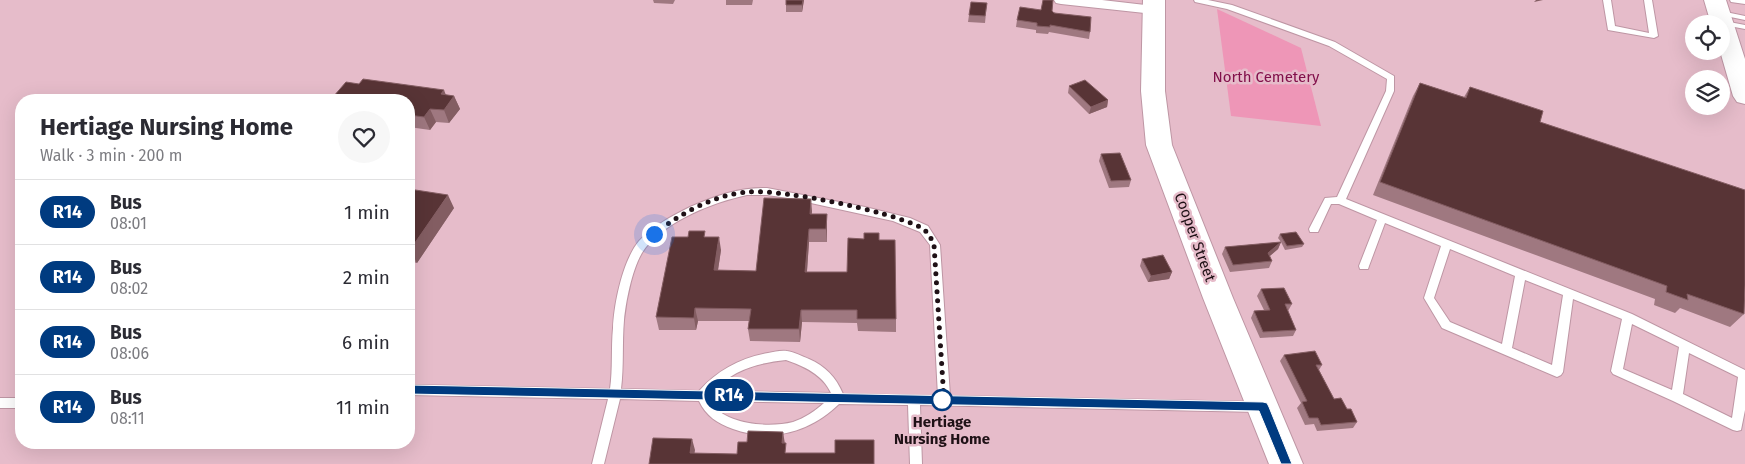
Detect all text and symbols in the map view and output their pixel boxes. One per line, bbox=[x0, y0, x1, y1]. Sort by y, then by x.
map controls bbox=[1685, 15, 1730, 115]
button: locate bbox=[1685, 15, 1730, 60]
park label: North Cemetery bbox=[1213, 68, 1320, 86]
button: layers bbox=[1685, 70, 1730, 115]
button: heart bbox=[338, 111, 390, 163]
text: Hertiage Nursing Home bbox=[40, 113, 293, 141]
text: Walk · 3 min · 200 m bbox=[40, 146, 182, 165]
street label: Cooper Street bbox=[1171, 190, 1220, 284]
text: Bus bbox=[110, 191, 142, 214]
text: R14 bbox=[53, 201, 82, 223]
text: 1 min bbox=[344, 201, 390, 224]
text: 08:01 bbox=[110, 214, 147, 233]
your location bbox=[642, 222, 667, 247]
text: Bus bbox=[110, 256, 142, 279]
text: R14 bbox=[53, 266, 82, 288]
text: 2 min bbox=[343, 266, 390, 289]
text: 08:02 bbox=[110, 279, 148, 298]
text: Bus bbox=[110, 321, 142, 344]
text: R14 bbox=[53, 331, 82, 353]
text: 6 min bbox=[342, 331, 390, 354]
text: 08:06 bbox=[110, 344, 149, 363]
line badge: R14 bbox=[700, 379, 758, 411]
text: R14 bbox=[714, 384, 744, 406]
text: Bus bbox=[110, 386, 142, 409]
marker: Hertiage Nursing Home bbox=[931, 389, 953, 411]
text: R14 bbox=[53, 396, 82, 418]
text: 11 min bbox=[336, 396, 390, 419]
text: 08:11 bbox=[110, 409, 145, 428]
place label: Hertiage Nursing Home bbox=[894, 413, 990, 448]

